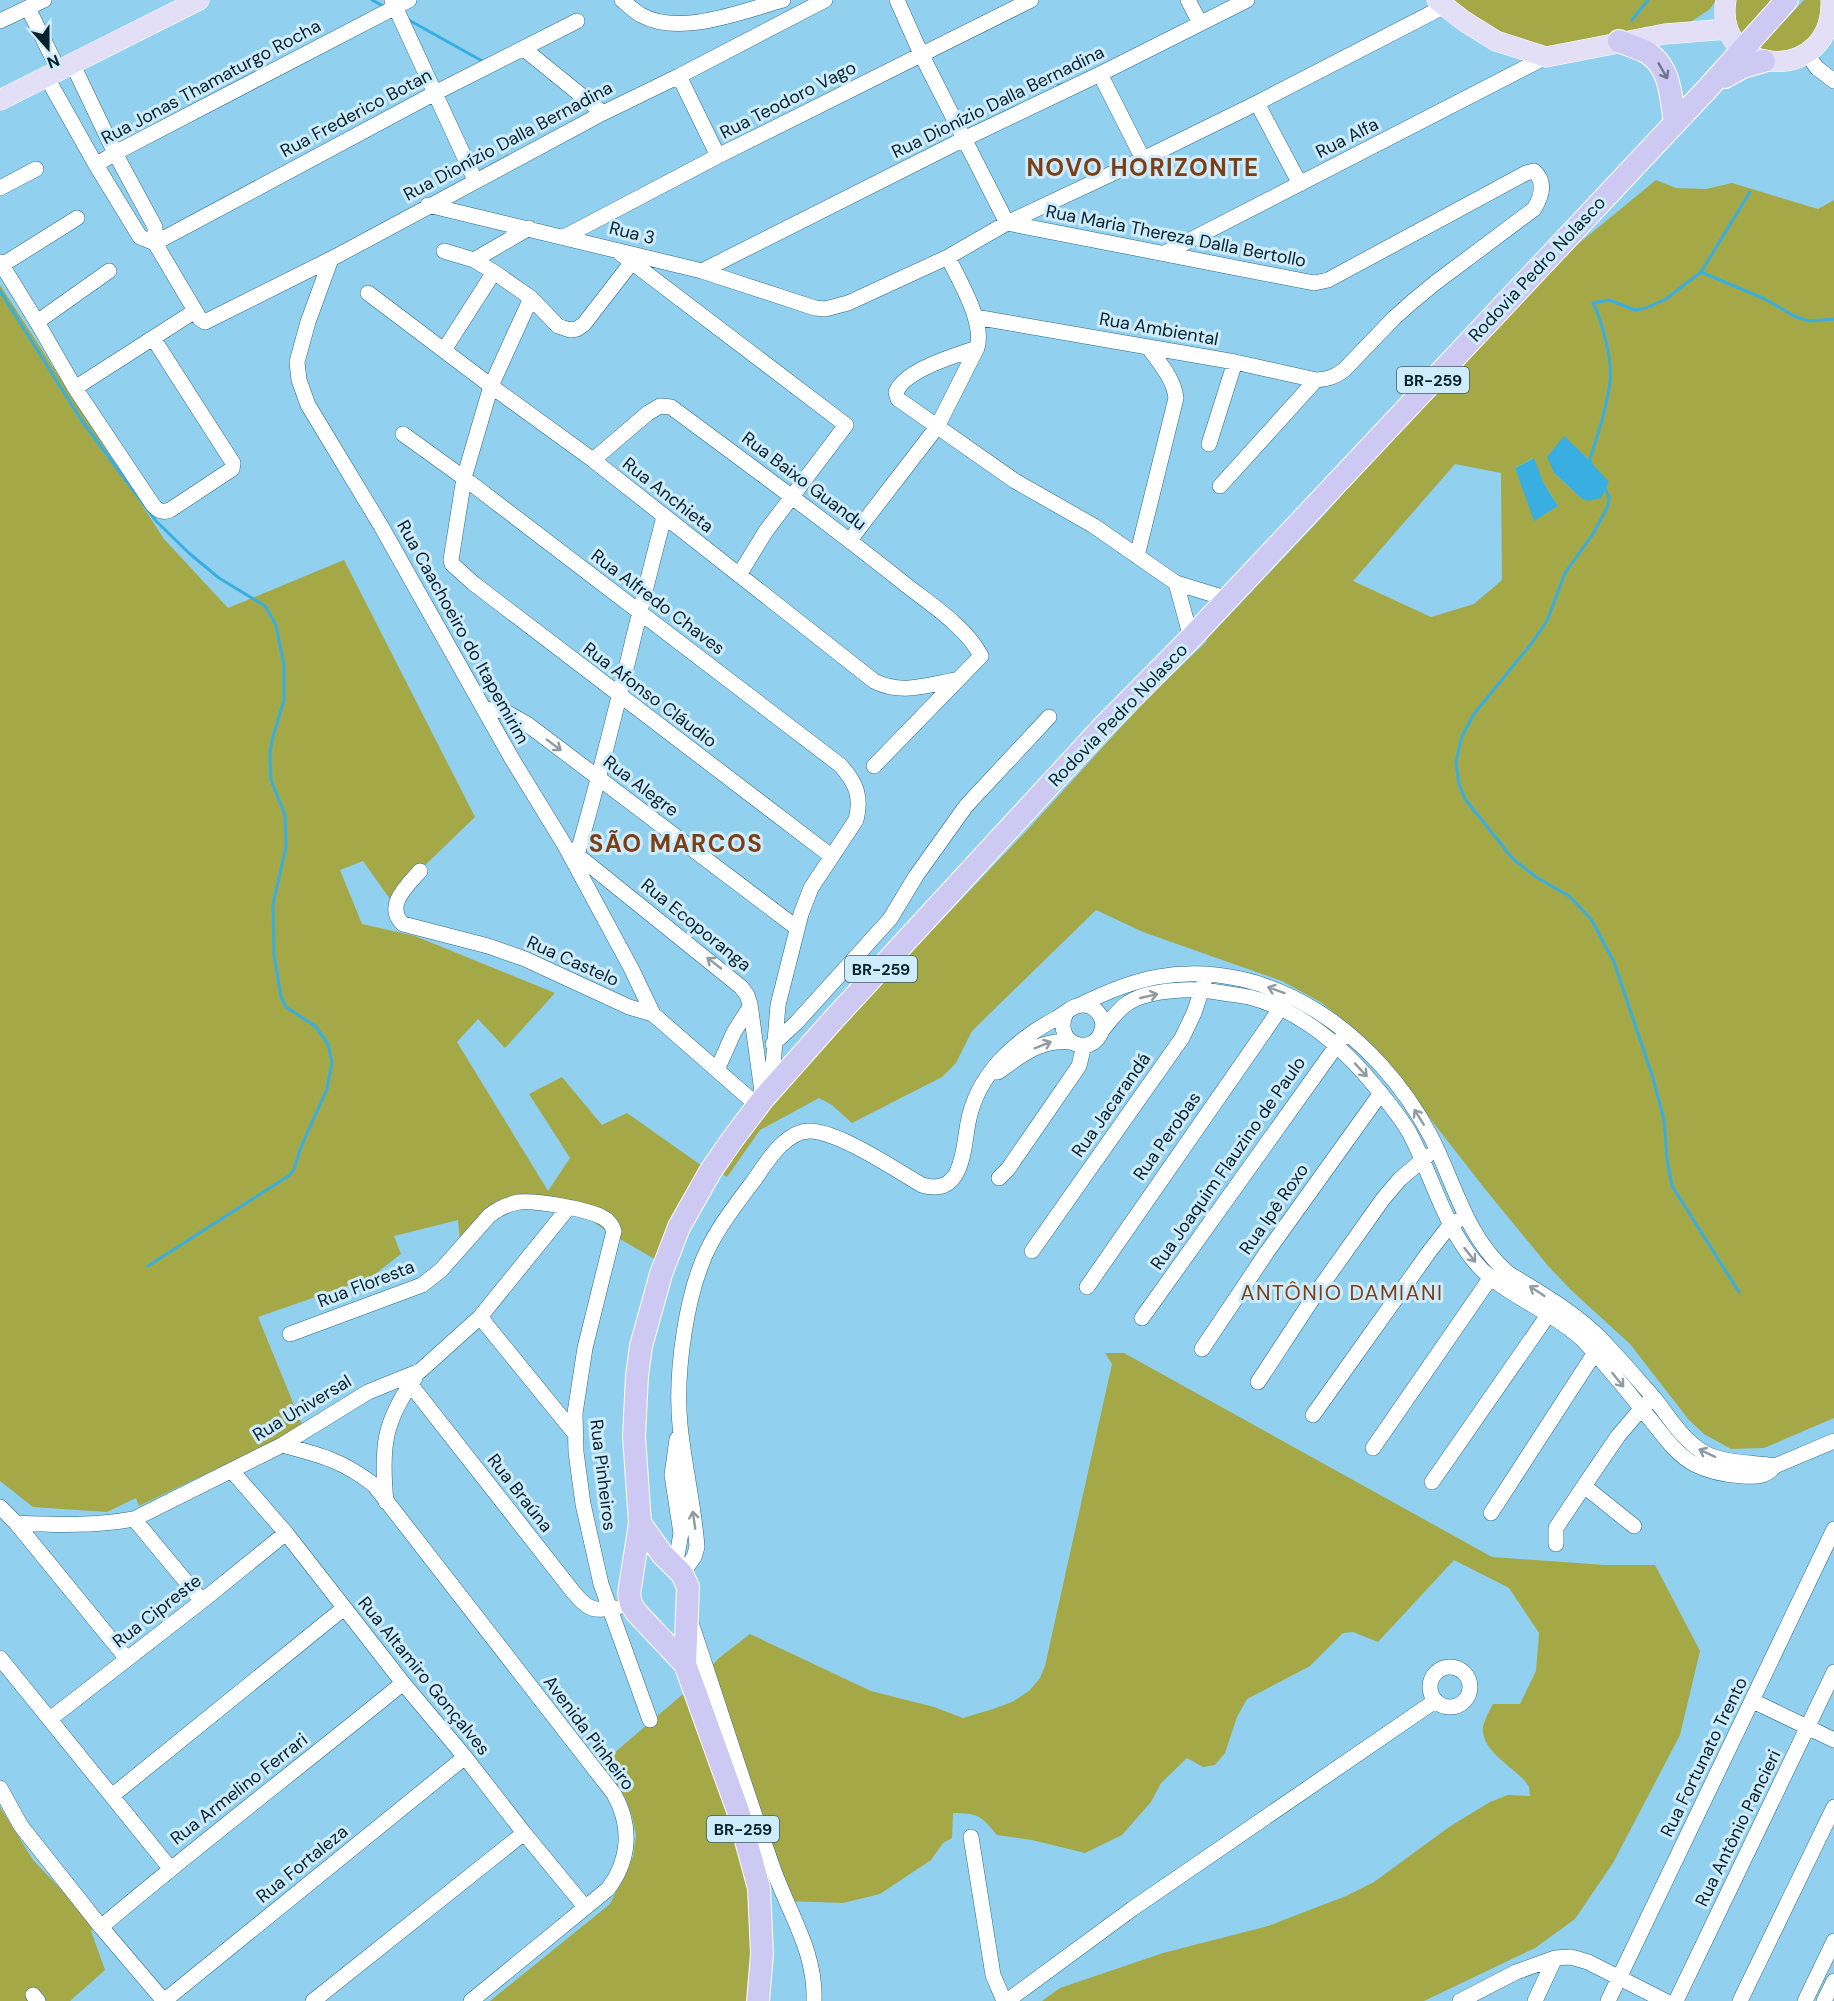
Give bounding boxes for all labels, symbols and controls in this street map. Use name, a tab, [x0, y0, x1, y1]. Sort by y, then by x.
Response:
street label: Rua Jonas Thamaturgo Rocha	[97, 14, 325, 150]
north arrow	[18, 18, 78, 78]
street label: Rua Dionízio Dalla Bernadina	[888, 40, 1108, 164]
text: N	[44, 50, 62, 73]
street label: Rua Teodoro Vago	[716, 55, 860, 145]
one-way arrow	[1657, 62, 1669, 79]
street label: Rua Frederico Botan	[276, 63, 436, 163]
street label: Rua Dionízio Dalla Bernadina	[399, 76, 617, 206]
street label: Rua Alfa	[1312, 112, 1382, 164]
district label: NOVO HORIZONTE	[1026, 152, 1260, 183]
street label: Rodovia Pedro Nolasco	[1463, 191, 1611, 347]
street label: Rua Maria Thereza Dalla Bertollo	[1044, 199, 1308, 273]
street label: Rua 3	[607, 216, 657, 250]
street label: Rua Ambiental	[1098, 307, 1220, 351]
road number: BR-259	[1397, 367, 1469, 393]
street label: Rua Baixo Guandu	[737, 426, 871, 536]
street label: Rua Anchieta	[617, 452, 719, 538]
street label: Rua Caachoeiro do Itapemirim	[391, 516, 535, 748]
street label: Rua Alfredo Chaves	[586, 544, 730, 660]
street label: Rua Afonso Cláudio	[578, 637, 722, 753]
street label: Rodovia Pedro Nolasco	[1043, 638, 1193, 792]
one-way arrow	[545, 739, 561, 751]
street label: Rua Alegre	[599, 750, 683, 822]
district label: SÃO MARCOS	[589, 828, 763, 859]
street label: Rua Ecoporanga	[636, 873, 756, 977]
street label: Rua Castelo	[523, 930, 623, 992]
road number: BR-259	[845, 956, 917, 982]
one-way arrow	[706, 957, 722, 970]
one-way arrow	[1267, 984, 1286, 995]
one-way arrow	[1139, 989, 1158, 1001]
one-way arrow	[1033, 1039, 1051, 1050]
street label: Rua Jacarandá	[1066, 1048, 1156, 1162]
street label: Rua Joaquim Flauzino de Paulo	[1145, 1052, 1311, 1274]
one-way arrow	[1354, 1063, 1368, 1078]
street label: Rua Perobas	[1128, 1087, 1206, 1185]
one-way arrow	[1412, 1109, 1424, 1126]
street label: Rua Ipê Roxo	[1234, 1159, 1314, 1259]
one-way arrow	[1463, 1247, 1476, 1263]
street label: Rua Floresta	[314, 1255, 418, 1313]
district label: ANTÔNIO DAMIANI	[1241, 1279, 1443, 1307]
one-way arrow	[1529, 1285, 1546, 1297]
street label: Rua Universal	[248, 1369, 356, 1447]
one-way arrow	[1611, 1372, 1624, 1388]
street label: Rua Pinheiros	[584, 1418, 622, 1532]
one-way arrow	[1699, 1446, 1717, 1458]
street label: Rua Braúna	[482, 1449, 558, 1537]
one-way arrow	[689, 1511, 700, 1531]
street label: Rua Cipreste	[108, 1569, 206, 1653]
street label: Rua Altamiro Gonçalves	[352, 1592, 496, 1760]
street label: Avenida Pinheiro	[538, 1671, 640, 1795]
street label: Rua Fortunato Trento	[1655, 1673, 1753, 1841]
street label: Rua Armelino Ferrari	[165, 1728, 313, 1850]
street label: Rua Antônio Pancieri	[1690, 1746, 1786, 1910]
road number: BR-259	[707, 1816, 779, 1842]
street label: Rua Fortaleza	[251, 1820, 353, 1908]

